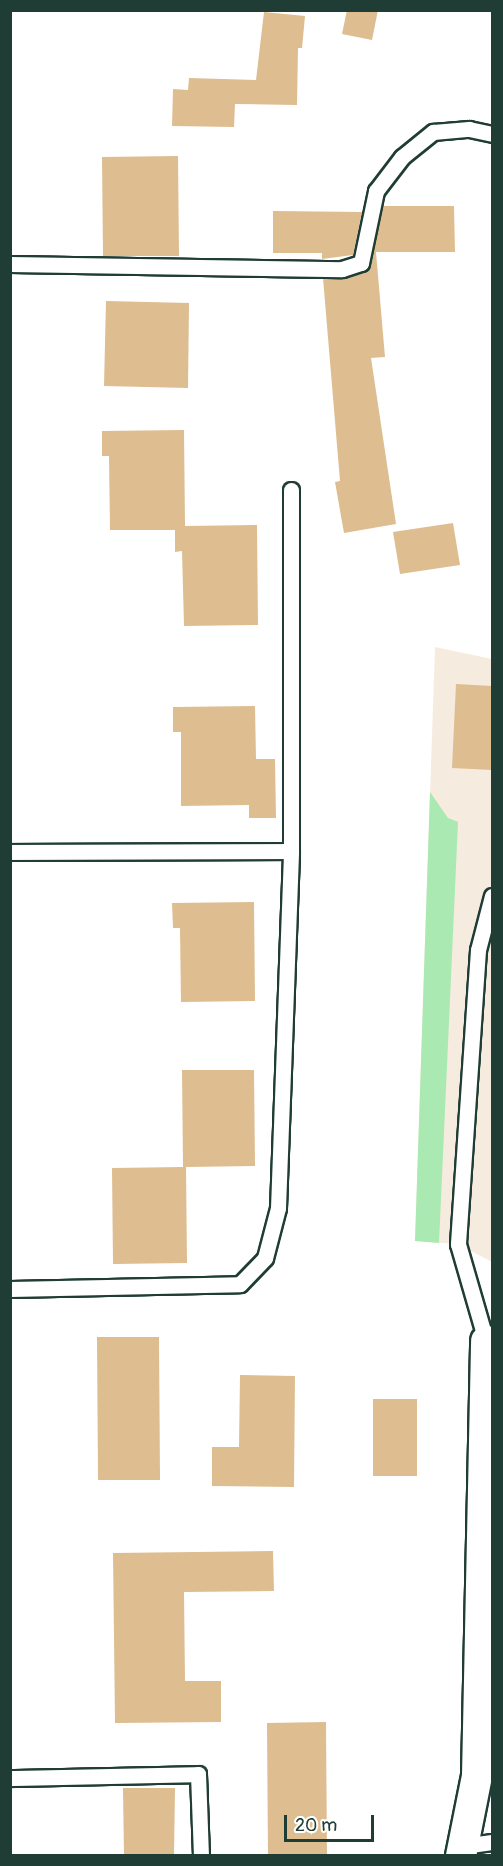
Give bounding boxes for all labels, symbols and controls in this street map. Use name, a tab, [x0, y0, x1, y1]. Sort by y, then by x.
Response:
scale bar	[287, 1803, 377, 1841]
text: 20 m	[295, 1814, 337, 1837]

